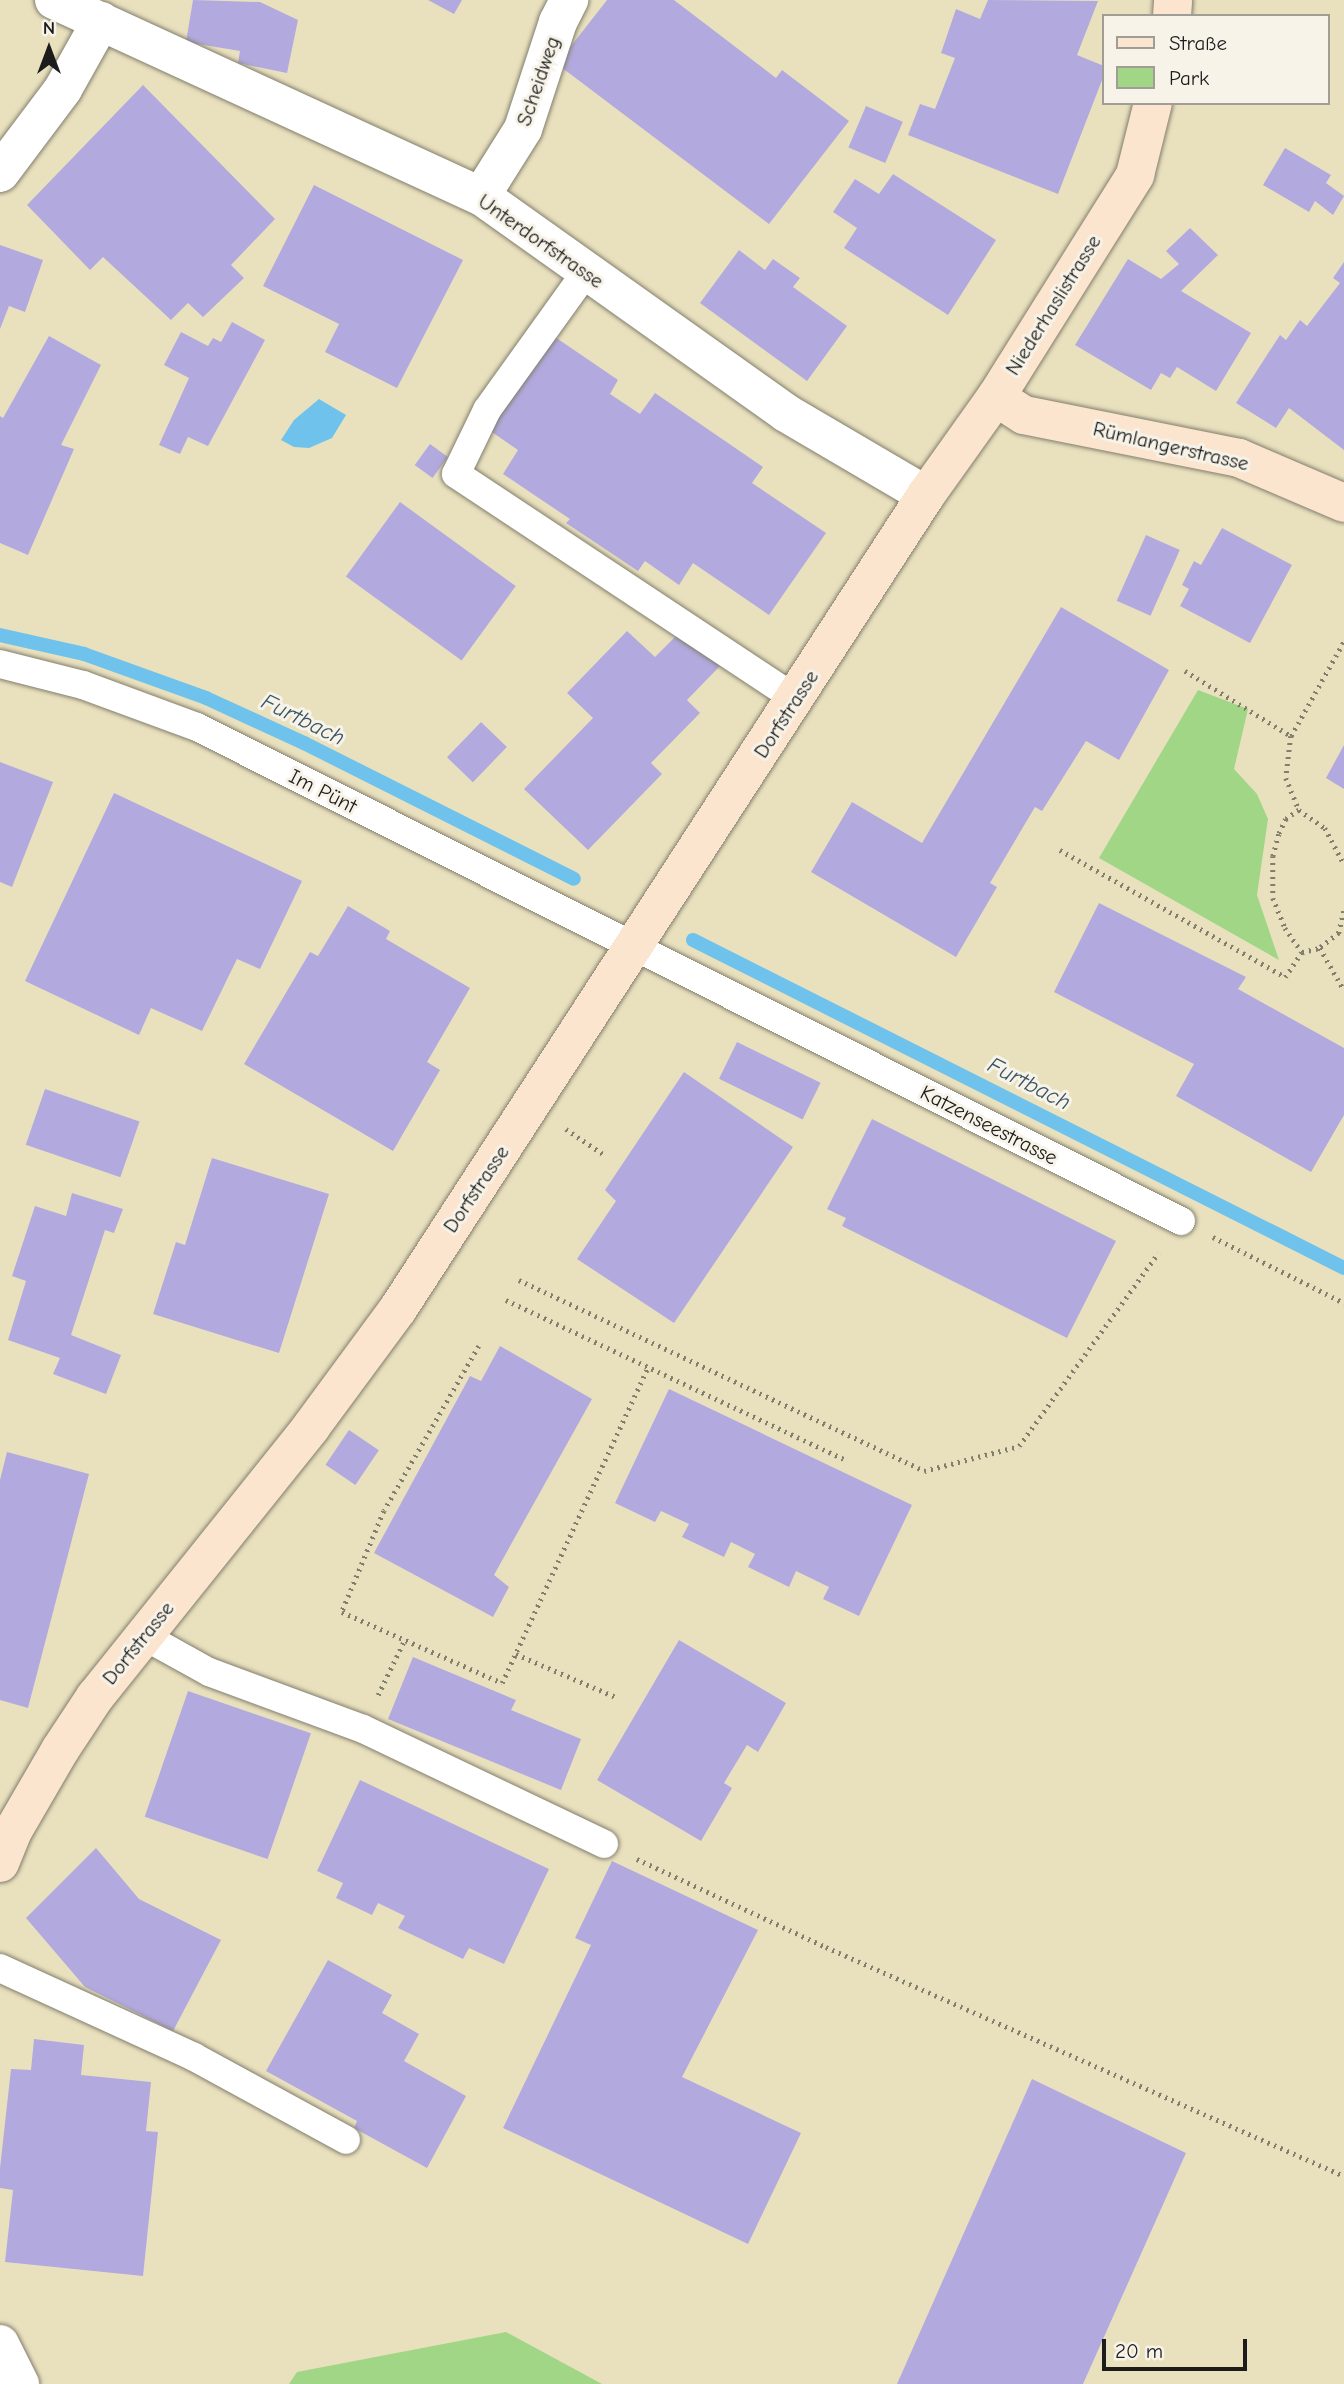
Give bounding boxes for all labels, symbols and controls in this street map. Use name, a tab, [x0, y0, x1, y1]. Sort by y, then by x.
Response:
north arrow	[14, 14, 84, 84]
legend	[1102, 14, 1330, 105]
text: N	[43, 17, 55, 39]
text: Straße	[1169, 31, 1227, 55]
street label: Scheidweg	[511, 33, 565, 129]
text: Park	[1169, 66, 1209, 90]
street label: Unterdorfstrasse	[473, 188, 609, 294]
street label: Niederhaslistrasse	[1000, 230, 1106, 380]
street label: Rümlangerstrasse	[1091, 416, 1251, 476]
street label: Dorfstrasse	[748, 665, 824, 763]
water label: Furtbach	[257, 688, 349, 752]
street label: Im Pünt	[285, 763, 361, 819]
water label: Furtbach	[983, 1051, 1075, 1117]
street label: Katzenseestrasse	[916, 1080, 1062, 1170]
street label: Dorfstrasse	[438, 1141, 514, 1237]
street label: Dorfstrasse	[97, 1596, 179, 1690]
scale bar	[1106, 2324, 1251, 2368]
text: 20 m	[1115, 2339, 1163, 2363]

